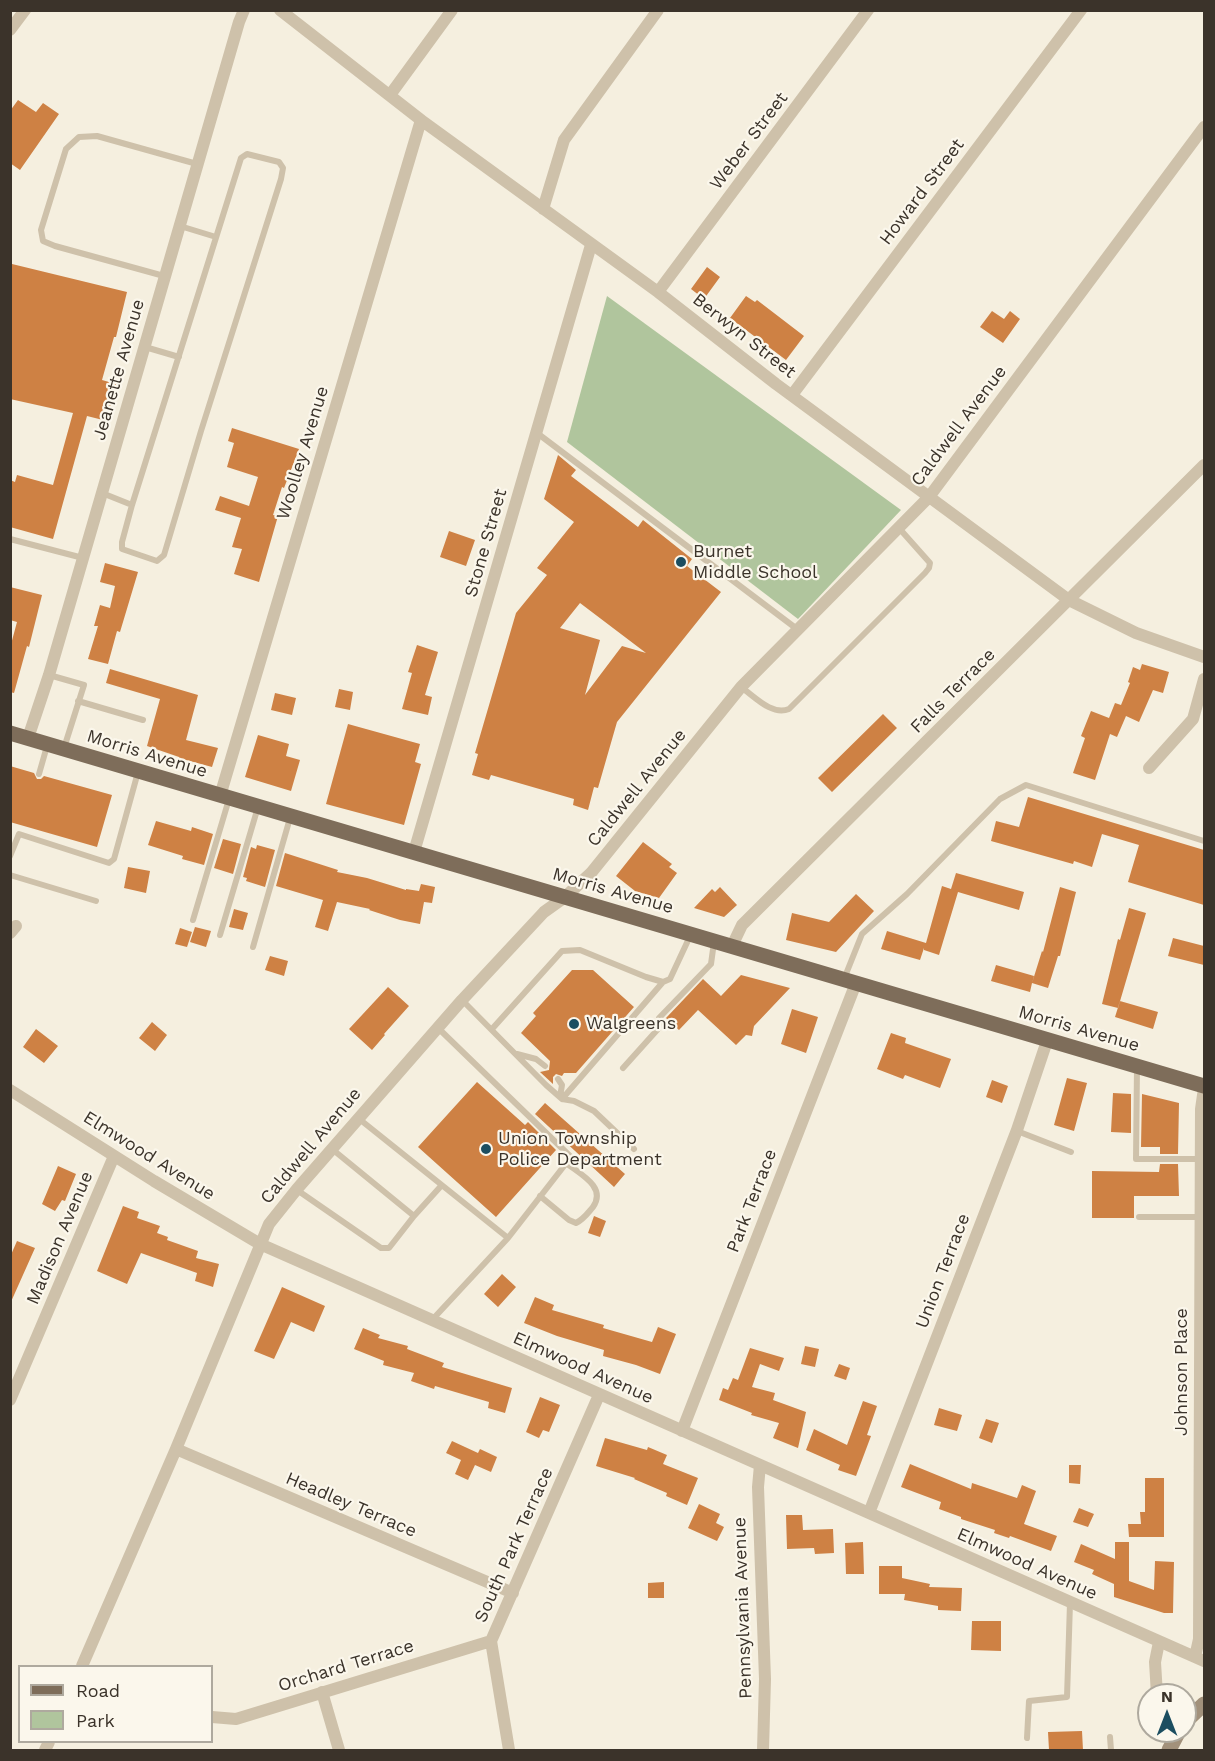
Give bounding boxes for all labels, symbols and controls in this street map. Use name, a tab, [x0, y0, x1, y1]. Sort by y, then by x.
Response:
street label: Weber Street	[705, 88, 793, 194]
street label: Howard Street	[875, 135, 969, 249]
street label: Berwyn Street	[688, 289, 800, 383]
street label: Jeanette Avenue	[88, 297, 150, 443]
street label: Caldwell Avenue	[907, 361, 1011, 491]
street label: Woolley Avenue	[272, 384, 334, 522]
street label: Stone Street	[460, 486, 512, 600]
place label: Burnet Middle School	[693, 541, 818, 584]
marker: Burnet Middle School	[674, 555, 688, 569]
street label: Falls Terrace	[906, 644, 1000, 738]
street label: Morris Avenue	[84, 725, 210, 783]
street label: Caldwell Avenue	[583, 725, 691, 851]
street label: Morris Avenue	[550, 863, 676, 919]
street label: Morris Avenue	[1016, 1001, 1142, 1057]
place label: Walgreens	[586, 1013, 676, 1035]
marker: Walgreens	[567, 1017, 581, 1031]
street label: Caldwell Avenue	[256, 1083, 366, 1209]
street label: Elmwood Avenue	[79, 1107, 219, 1205]
place label: Union Township Police Department	[498, 1128, 662, 1170]
marker: Union Township Police Department	[479, 1142, 493, 1156]
street label: Park Terrace	[722, 1146, 782, 1256]
street label: Madison Avenue	[22, 1168, 98, 1308]
street label: Union Terrace	[911, 1211, 975, 1331]
street label: Johnson Place	[1171, 1308, 1193, 1436]
street label: Elmwood Avenue	[509, 1327, 657, 1409]
street label: South Park Terrace	[470, 1464, 558, 1626]
street label: Headley Terrace	[282, 1468, 420, 1542]
street label: Pennsylvania Avenue	[729, 1517, 757, 1699]
street label: Elmwood Avenue	[953, 1523, 1101, 1605]
street label: Orchard Terrace	[276, 1635, 416, 1697]
legend	[18, 1665, 213, 1743]
text: Road	[76, 1680, 120, 1701]
north arrow	[1137, 1683, 1197, 1743]
text: N	[1161, 1687, 1173, 1706]
text: Park	[76, 1710, 115, 1731]

